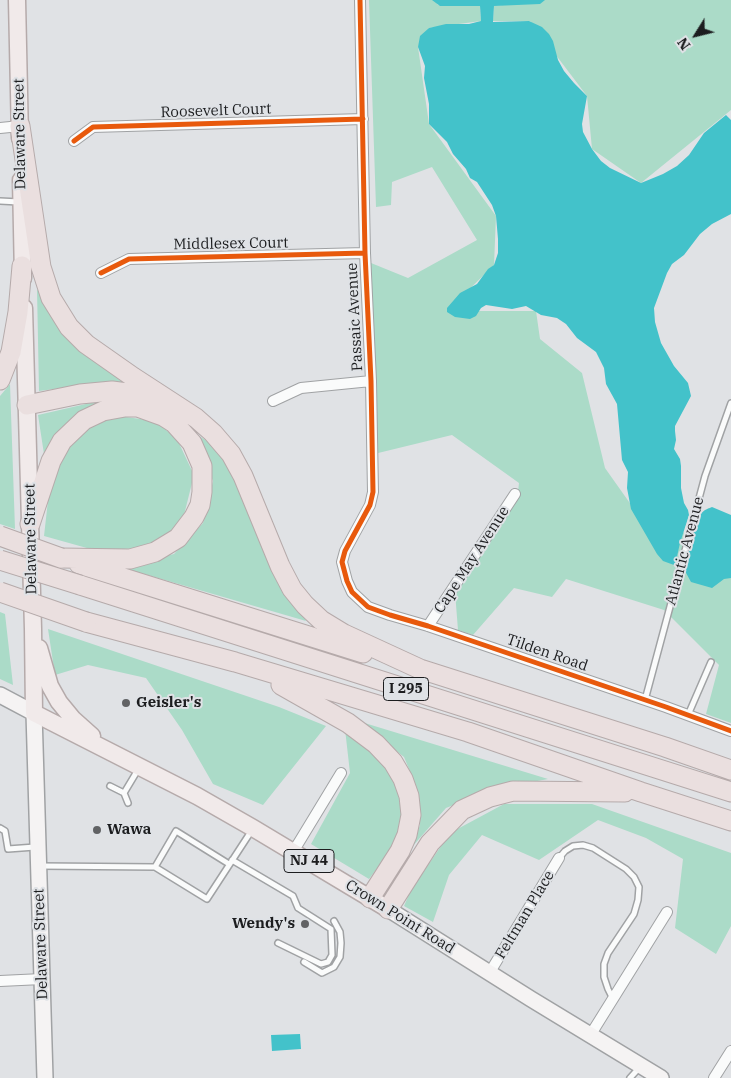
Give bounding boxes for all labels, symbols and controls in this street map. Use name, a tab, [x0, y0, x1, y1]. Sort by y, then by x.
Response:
north arrow	[671, 10, 721, 60]
text: N	[673, 34, 694, 54]
street label: Delaware Street	[10, 78, 30, 190]
street label: Roosevelt Court	[160, 100, 272, 122]
street label: Middlesex Court	[173, 234, 289, 254]
street label: Passaic Avenue	[343, 262, 367, 372]
street label: Delaware Street	[21, 483, 41, 595]
street label: Atlantic Avenue	[662, 495, 708, 607]
street label: Cape May Avenue	[431, 503, 513, 617]
street label: Tilden Road	[504, 631, 590, 675]
road number: I 295	[384, 678, 428, 701]
place label: Geisler's	[136, 694, 201, 712]
marker: Geisler's	[120, 697, 132, 709]
place label: Wawa	[107, 821, 151, 839]
marker: Wawa	[91, 824, 103, 836]
road number: NJ 44	[284, 849, 334, 872]
street label: Feltman Place	[492, 868, 558, 962]
street label: Crown Point Road	[342, 876, 458, 958]
street label: Delaware Street	[30, 888, 52, 1000]
place label: Wendy's	[232, 915, 295, 933]
marker: Wendy's	[299, 918, 311, 930]

